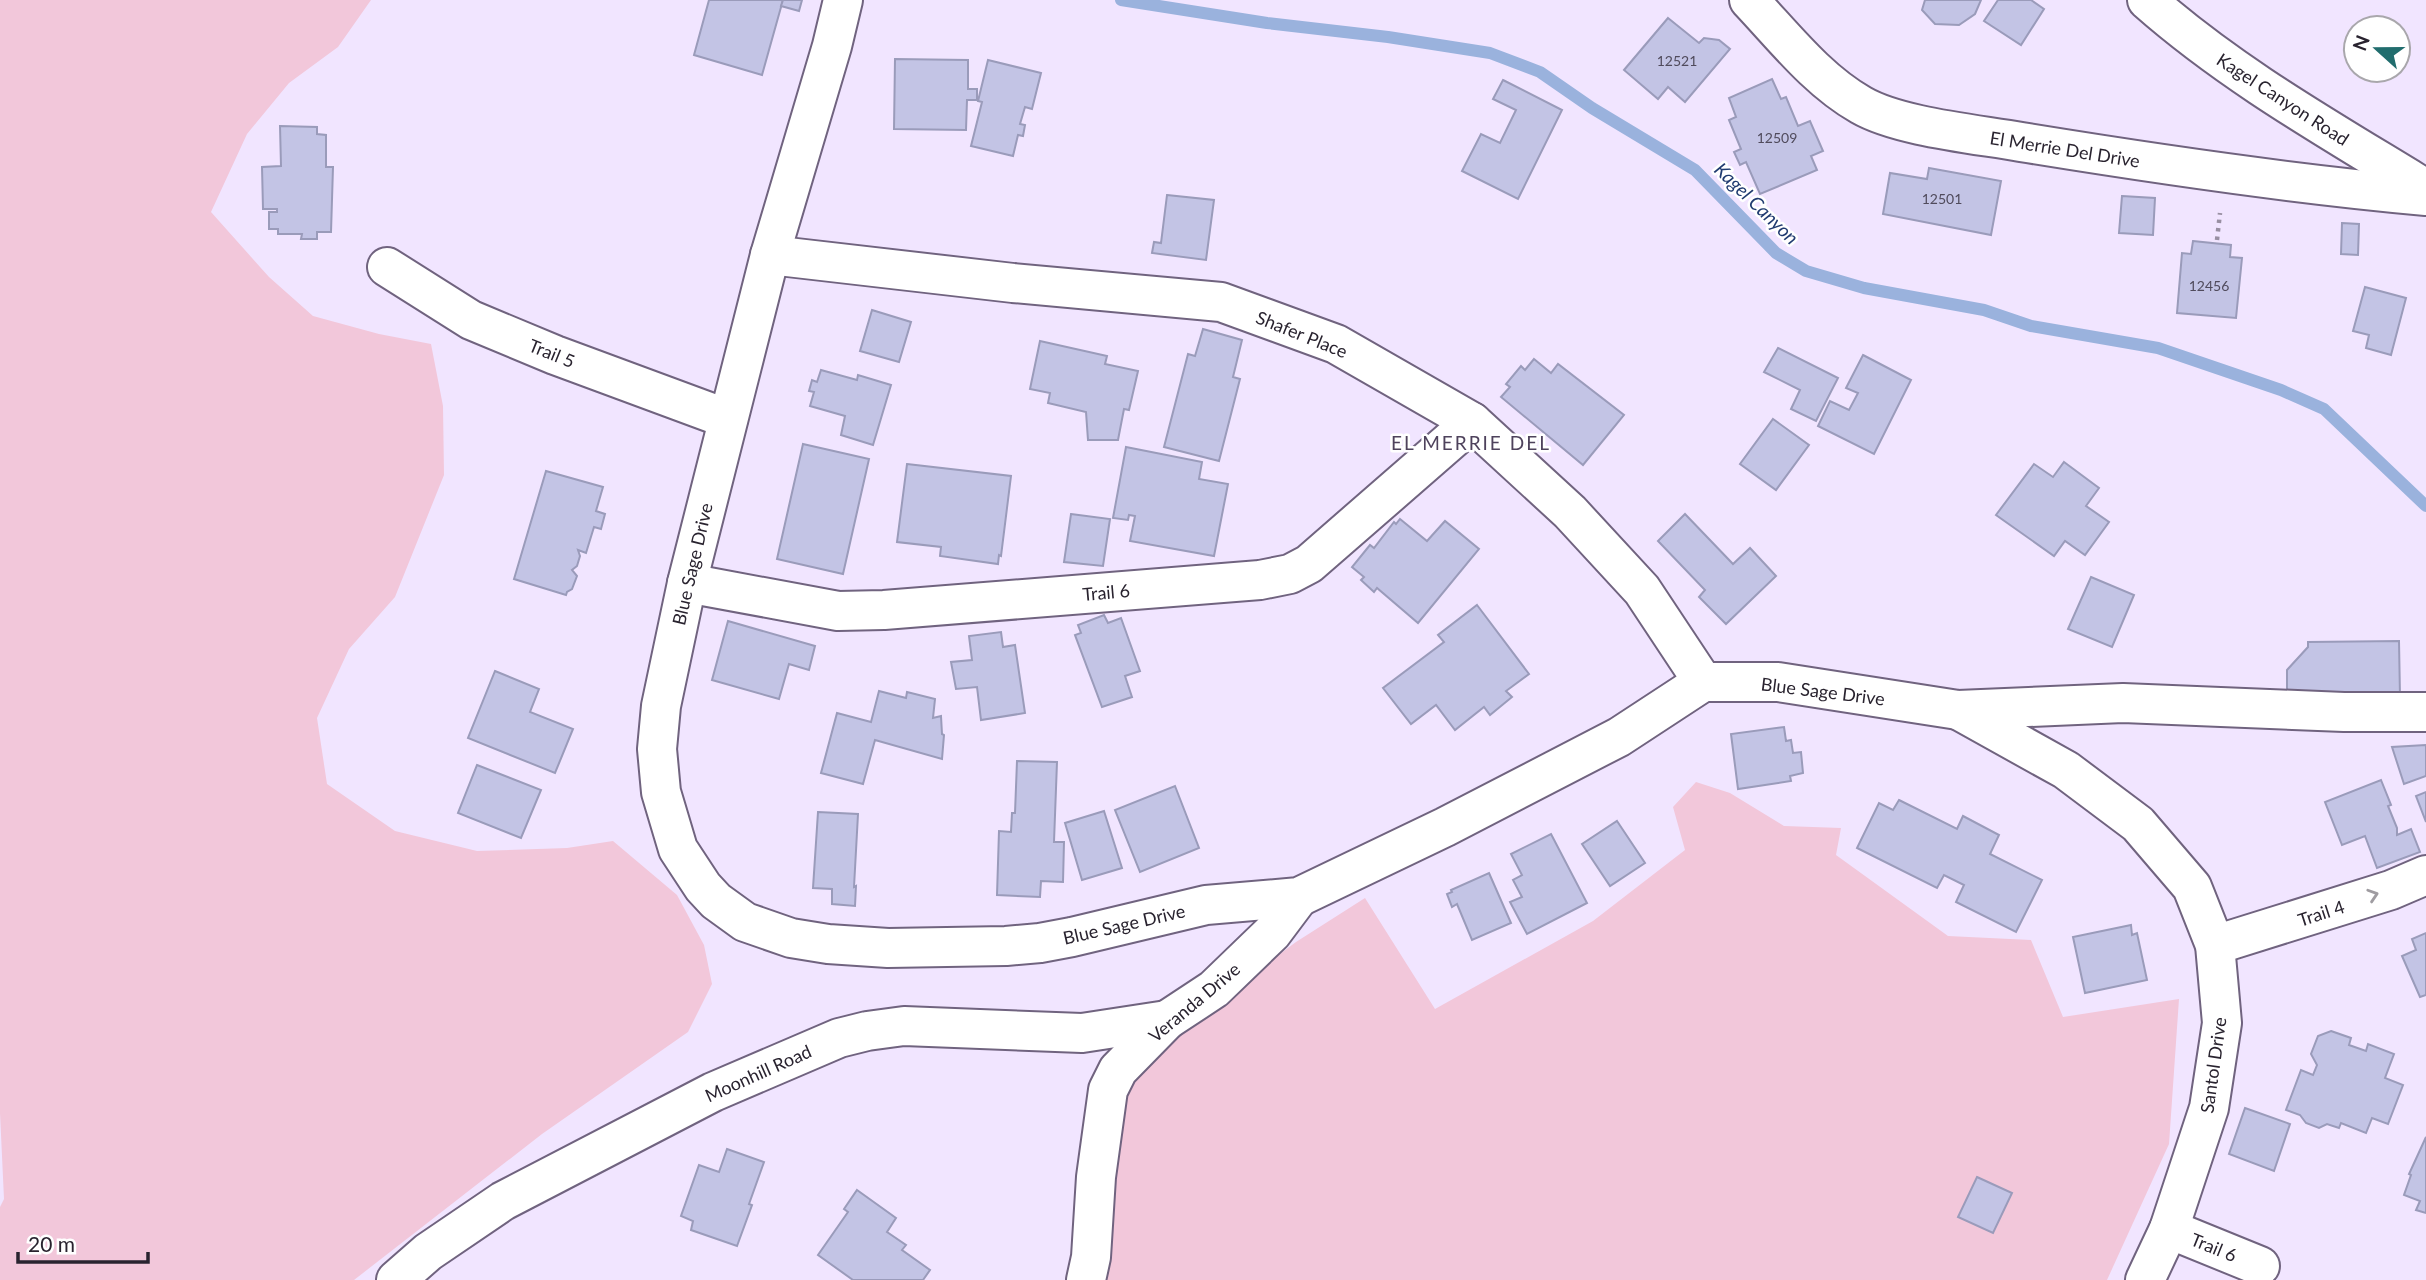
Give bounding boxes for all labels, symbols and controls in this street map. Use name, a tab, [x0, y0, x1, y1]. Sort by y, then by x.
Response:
north arrow	[2342, 14, 2412, 84]
text: N	[2347, 32, 2374, 54]
street label: Kagel Canyon Road	[2213, 48, 2353, 150]
house number: 12521	[1657, 52, 1697, 69]
street label: El Merrie Del Drive	[1988, 126, 2142, 172]
house number: 12509	[1757, 129, 1797, 146]
water label: Kagel Canyon	[1710, 157, 1804, 249]
house number: 12501	[1922, 190, 1962, 207]
house number: 12456	[2189, 277, 2229, 294]
street label: Shafer Place	[1253, 306, 1351, 362]
street label: Trail 5	[526, 334, 578, 372]
district label: EL MERRIE DEL	[1391, 431, 1551, 454]
street label: Blue Sage Drive	[667, 501, 717, 627]
street label: Trail 6	[1081, 579, 1131, 605]
street label: Blue Sage Drive	[1760, 672, 1886, 710]
one-way arrow	[2367, 889, 2379, 904]
street label: Trail 4	[2295, 895, 2347, 931]
street label: Blue Sage Drive	[1061, 899, 1187, 949]
street label: Veranda Drive	[1144, 957, 1244, 1047]
street label: Santol Drive	[2195, 1015, 2231, 1115]
street label: Moonhill Road	[701, 1040, 815, 1106]
scale bar	[18, 1220, 147, 1264]
street label: Trail 6	[2188, 1228, 2240, 1266]
text: 20 m	[28, 1231, 75, 1256]

